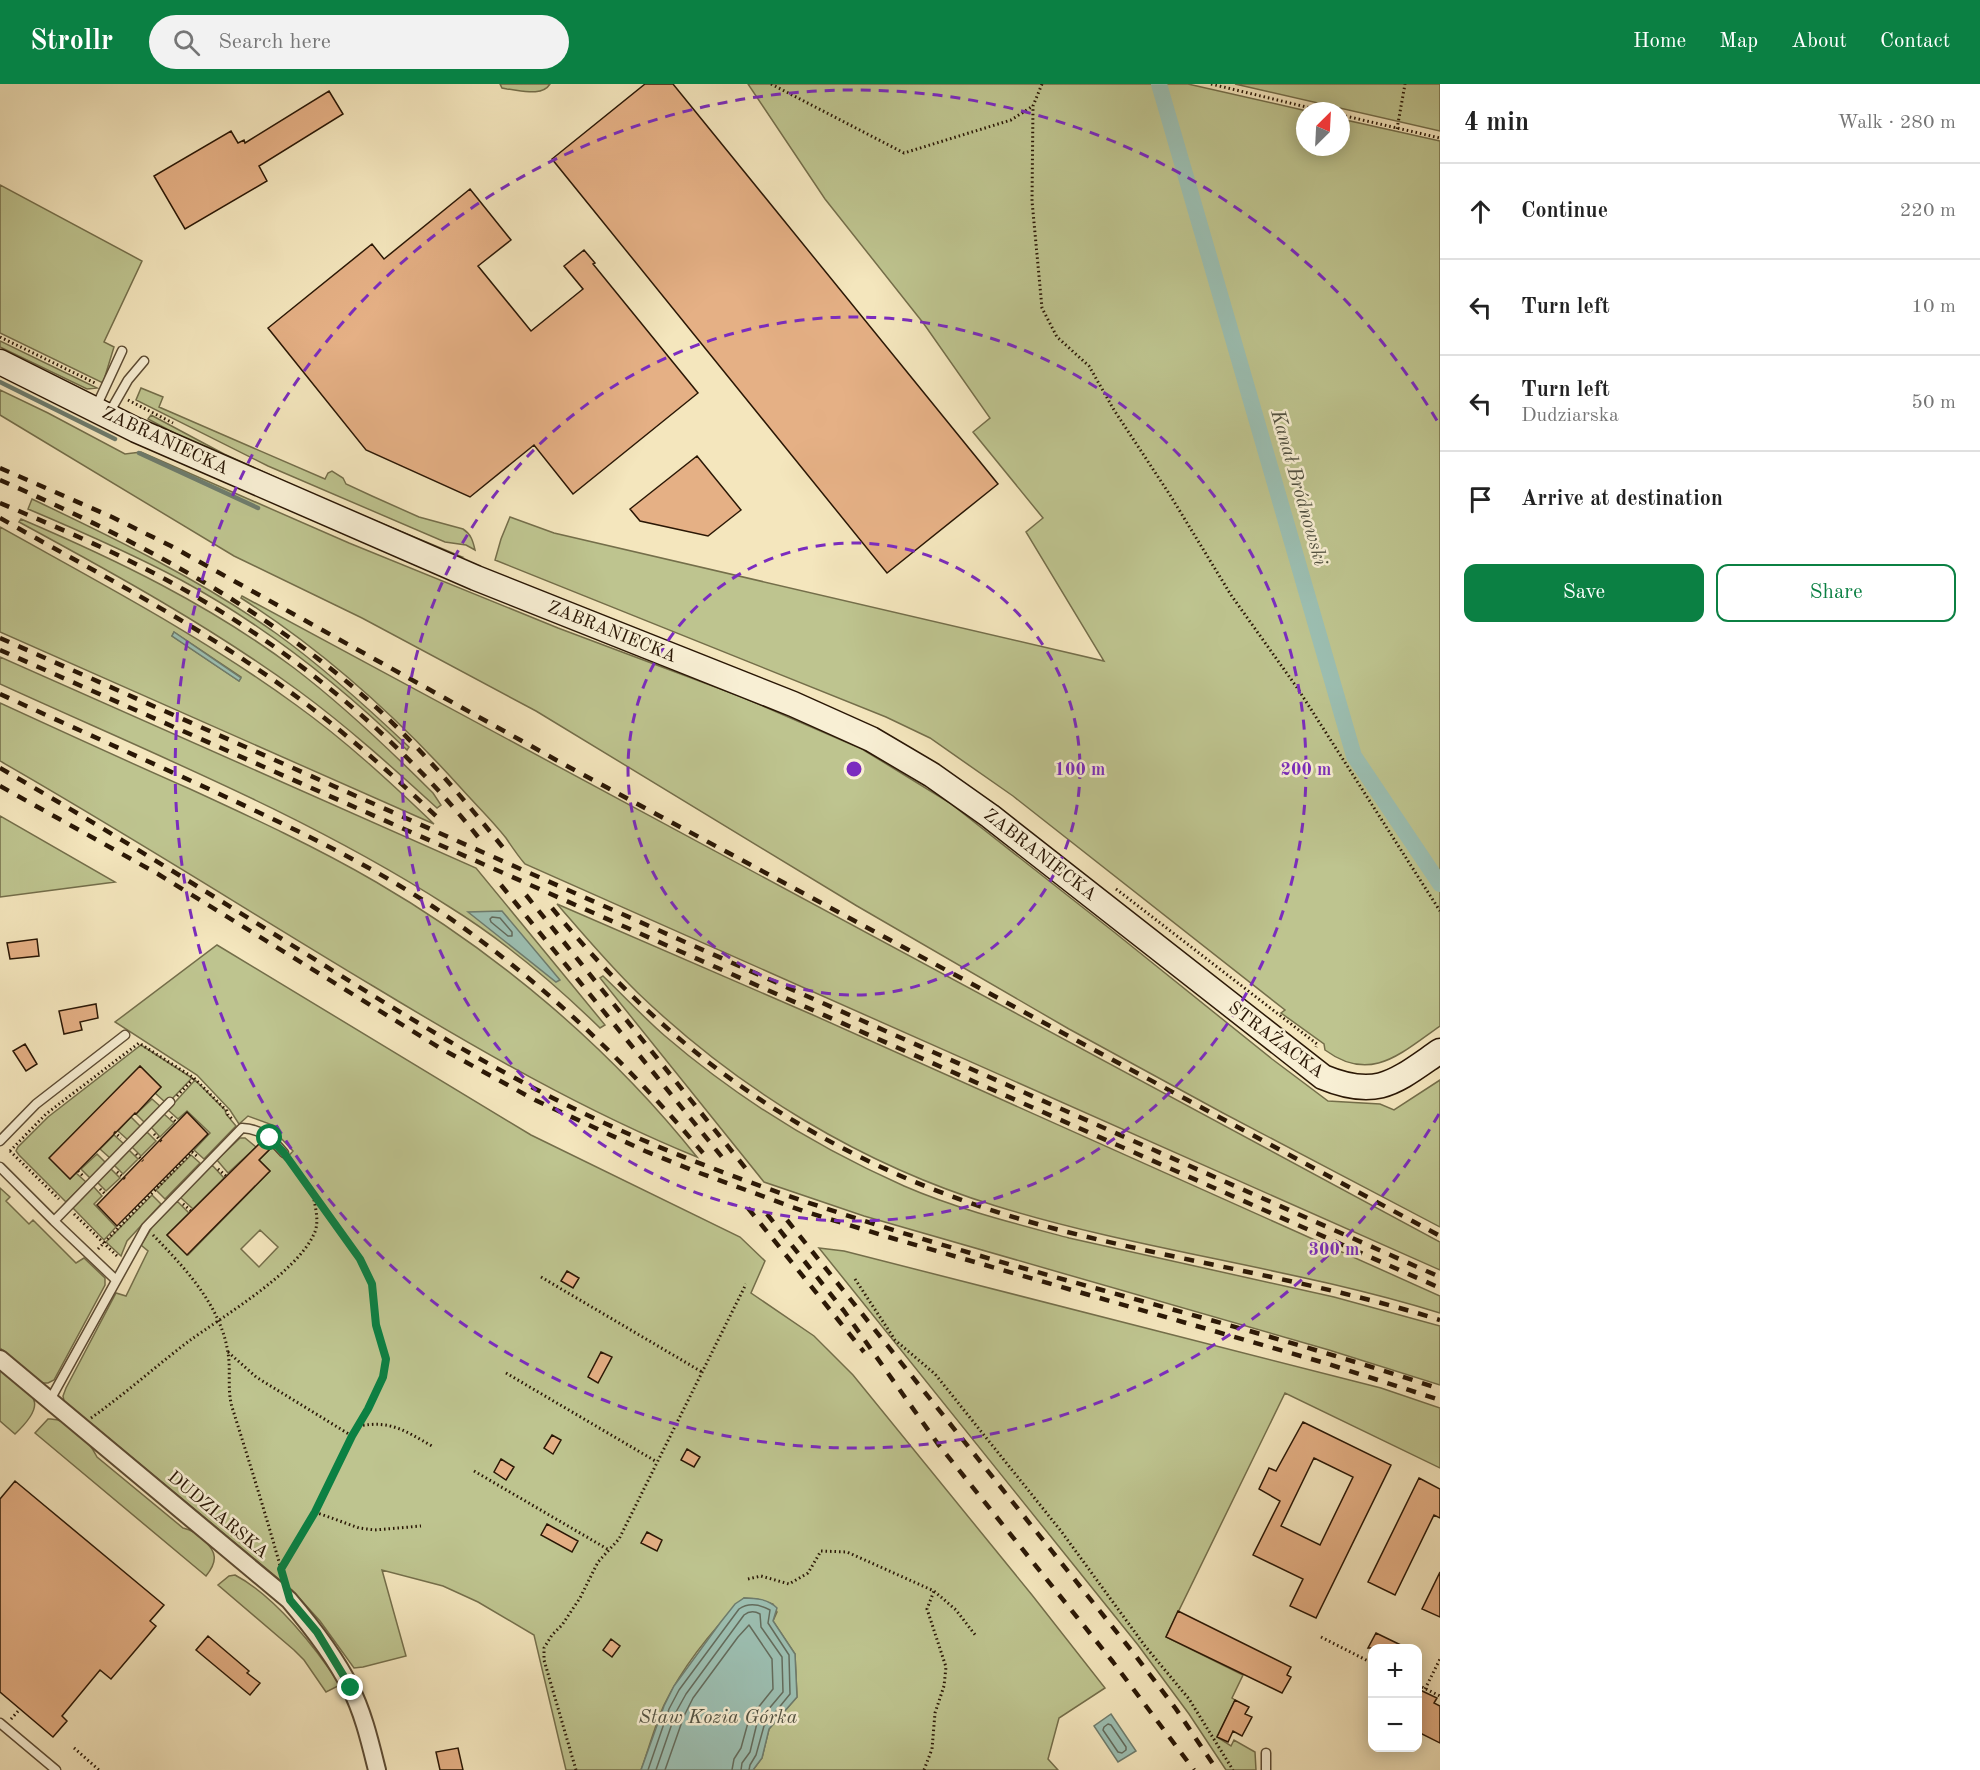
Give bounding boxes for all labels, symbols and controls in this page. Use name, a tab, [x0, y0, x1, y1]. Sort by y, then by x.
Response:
search box	[149, 15, 569, 69]
icon: search	[170, 26, 203, 59]
text: Strollr	[30, 28, 113, 56]
text: Search here	[218, 31, 331, 53]
text: Home	[1633, 31, 1686, 52]
text: Map	[1719, 31, 1758, 52]
text: About	[1791, 31, 1847, 52]
text: Contact	[1880, 31, 1950, 52]
north arrow	[1296, 102, 1350, 156]
text: 4 min	[1464, 110, 1529, 136]
text: Walk · 280 m	[1837, 113, 1956, 133]
icon: ahead	[1464, 195, 1497, 228]
text: Continue	[1521, 200, 1608, 222]
text: 220 m	[1900, 201, 1956, 221]
icon: left	[1464, 291, 1497, 324]
text: Turn left	[1521, 296, 1610, 318]
text: 10 m	[1911, 297, 1956, 317]
text: Turn left	[1521, 379, 1610, 401]
icon: left	[1464, 387, 1497, 420]
text: 50 m	[1911, 393, 1956, 413]
street label: ZABRANIECKA	[99, 404, 231, 478]
text: Dudziarska	[1521, 406, 1619, 426]
water label: Kanał Bródnowski	[1266, 407, 1330, 569]
icon: arrive	[1464, 483, 1497, 516]
text: Arrive at destination	[1521, 488, 1723, 510]
button: Save	[1464, 564, 1704, 622]
button: Share	[1716, 564, 1956, 622]
street label: ZABRANIECKA	[545, 598, 679, 666]
centre of rings	[844, 759, 864, 779]
text: 100 m	[1055, 761, 1105, 779]
text: 200 m	[1281, 761, 1331, 779]
street label: ZABRANIECKA	[980, 806, 1100, 905]
street label: STRAŻACKA	[1225, 996, 1329, 1082]
route start	[256, 1124, 282, 1150]
text: 300 m	[1309, 1241, 1359, 1259]
street label: DUDZIARSKA	[164, 1468, 272, 1562]
map controls	[1368, 1644, 1422, 1752]
button: +	[1368, 1644, 1422, 1698]
route end	[337, 1674, 363, 1700]
button: −	[1368, 1698, 1422, 1752]
water label: Staw Kozia Górka	[639, 1708, 798, 1728]

